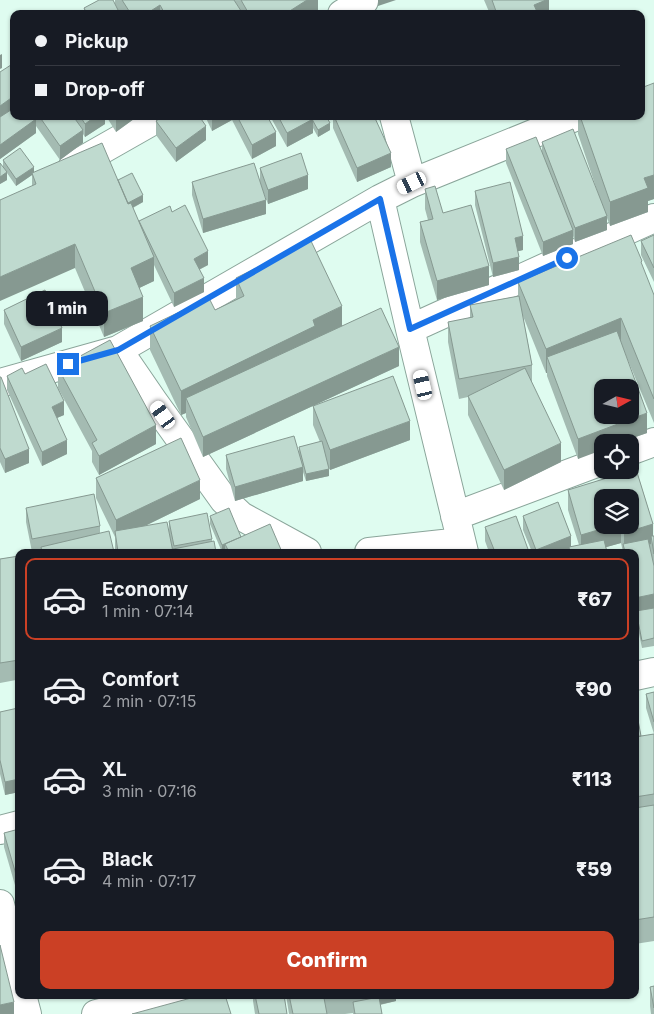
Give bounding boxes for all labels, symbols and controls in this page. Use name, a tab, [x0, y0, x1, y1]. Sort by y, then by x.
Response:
text: Pickup	[65, 30, 128, 53]
text: Drop-off	[65, 78, 145, 101]
car	[395, 170, 428, 196]
route start	[556, 247, 578, 269]
callout: 1 min	[27, 292, 109, 326]
text: 1 min	[47, 298, 87, 318]
route end	[57, 353, 79, 375]
car	[412, 369, 433, 401]
north arrow	[594, 379, 639, 424]
map controls	[594, 379, 639, 534]
car	[148, 398, 177, 432]
button: locate	[594, 434, 639, 479]
button: layers	[594, 489, 639, 534]
icon: car	[42, 577, 87, 622]
text: Economy	[102, 578, 188, 601]
text: ₹67	[577, 588, 612, 611]
text: 1 min · 07:14	[102, 601, 194, 621]
icon: car	[42, 667, 87, 712]
text: Comfort	[102, 668, 179, 691]
text: ₹90	[575, 678, 612, 701]
text: 2 min · 07:15	[102, 691, 196, 711]
icon: car	[42, 757, 87, 802]
text: XL	[102, 758, 127, 781]
text: ₹113	[572, 768, 612, 791]
text: 3 min · 07:16	[102, 781, 197, 801]
icon: car	[42, 847, 87, 892]
text: Black	[102, 848, 153, 871]
text: ₹59	[576, 858, 612, 881]
text: 4 min · 07:17	[102, 871, 196, 891]
button: Confirm	[40, 931, 614, 989]

